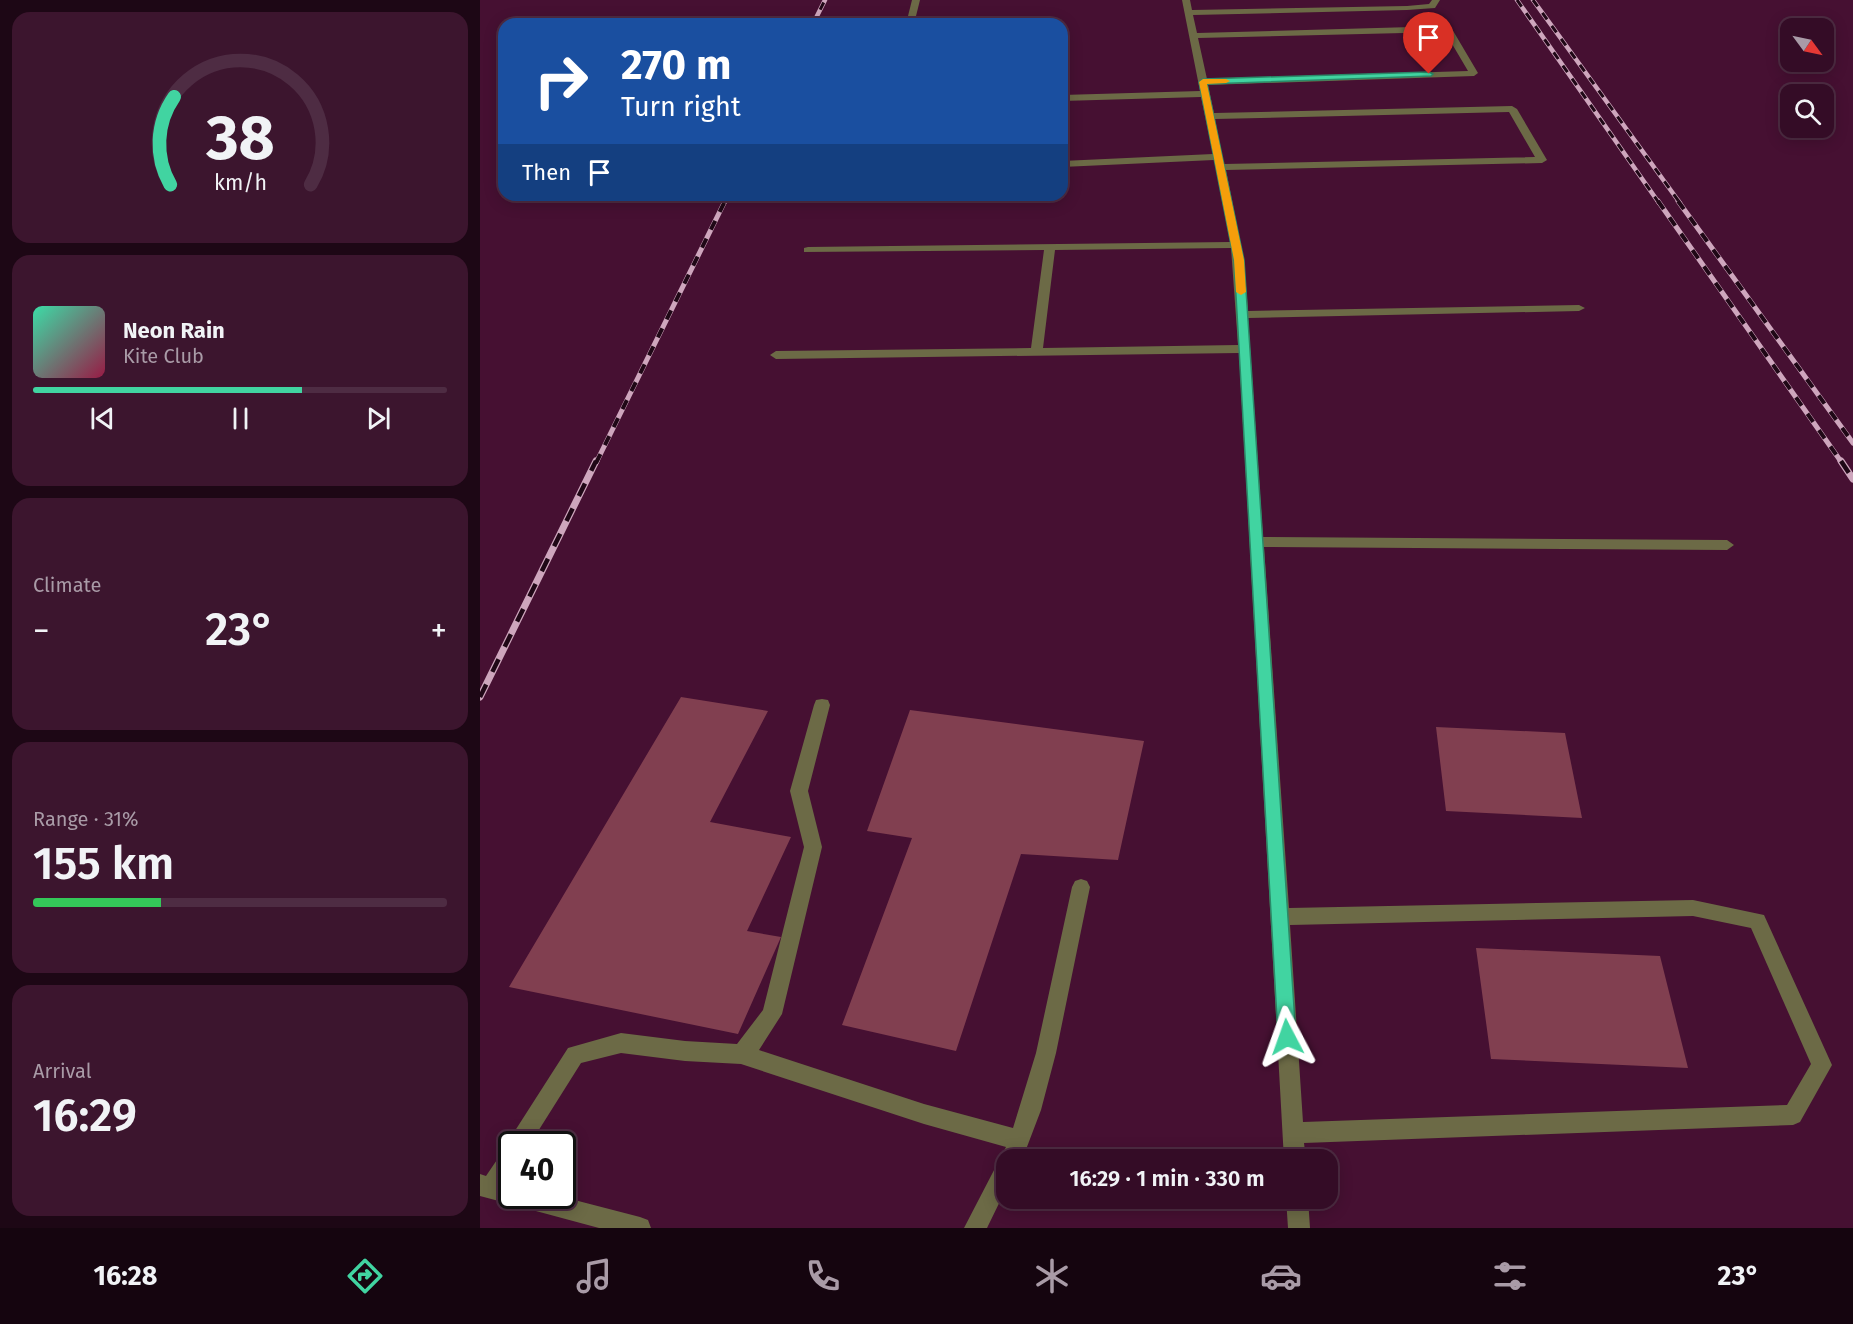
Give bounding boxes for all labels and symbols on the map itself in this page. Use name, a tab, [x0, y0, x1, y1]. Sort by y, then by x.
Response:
pin	[1403, 12, 1454, 74]
north arrow	[1780, 18, 1834, 72]
position arrow	[1255, 1005, 1319, 1069]
speed limit sign: 40	[498, 1131, 576, 1209]

